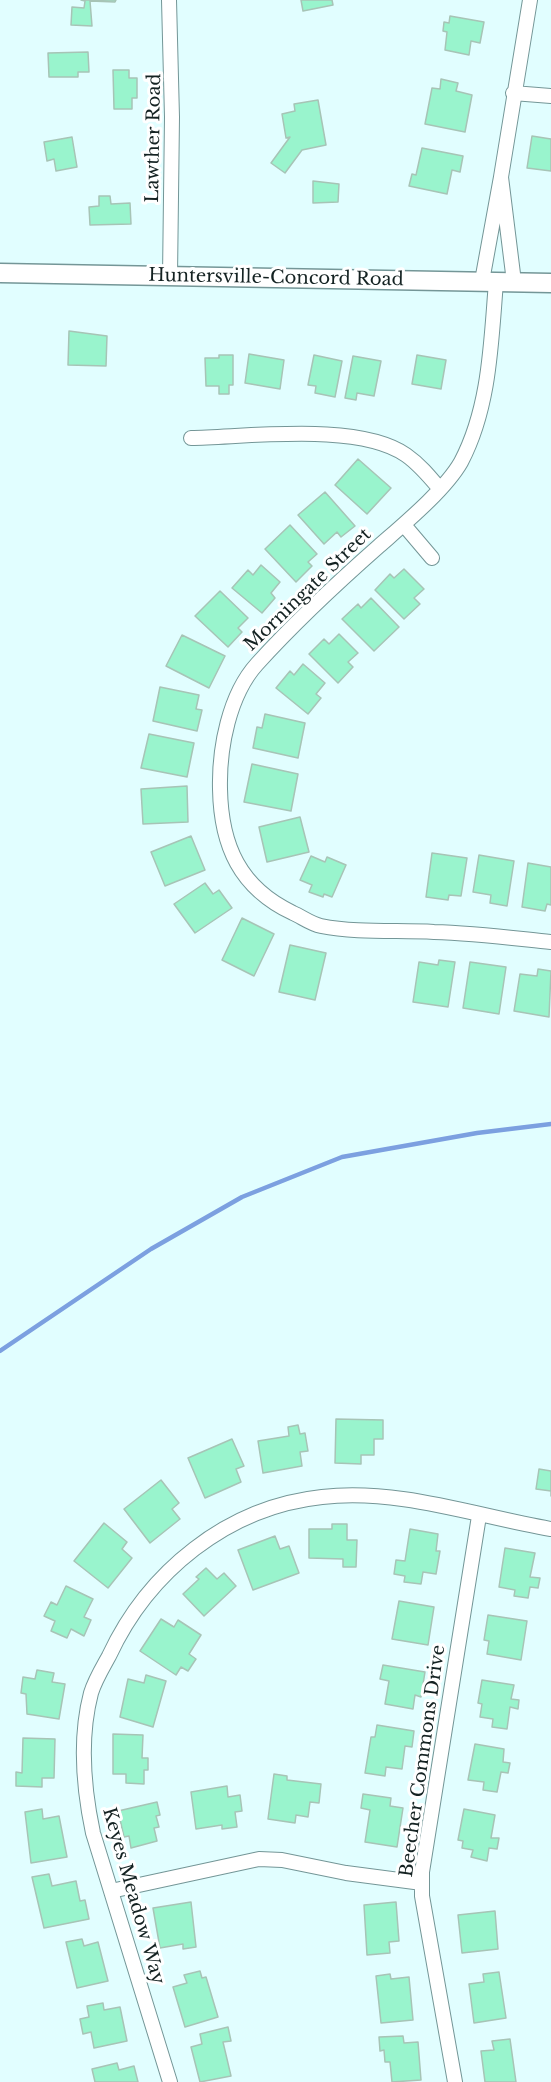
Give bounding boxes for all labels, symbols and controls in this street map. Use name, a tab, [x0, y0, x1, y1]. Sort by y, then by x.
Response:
street label: Lawther Road	[142, 73, 166, 203]
street label: Huntersville-Concord Road	[148, 265, 404, 291]
street label: Morningate Street	[240, 524, 376, 656]
street label: Beecher Commons Drive	[396, 1643, 450, 1879]
street label: Keyes Meadow Way	[97, 1805, 169, 1987]

